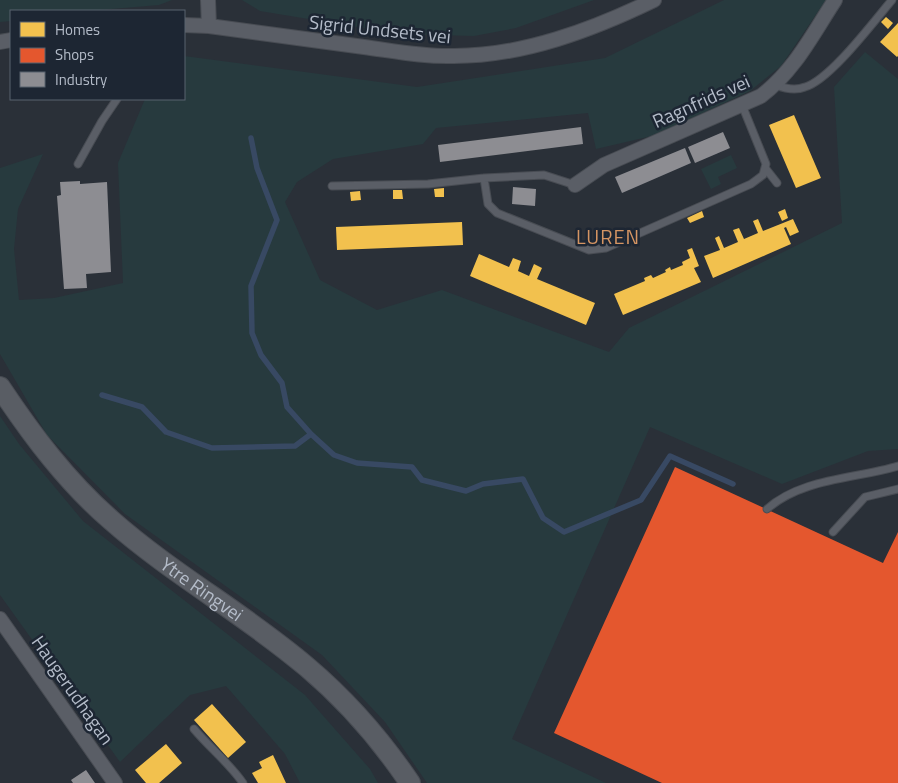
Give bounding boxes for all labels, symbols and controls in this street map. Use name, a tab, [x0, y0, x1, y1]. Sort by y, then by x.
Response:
street label: Sigrid Undsets vei	[308, 7, 452, 50]
legend	[10, 10, 185, 100]
text: Homes	[55, 18, 100, 41]
text: Shops	[55, 43, 94, 66]
street label: Ragnfrids vei	[647, 66, 754, 135]
text: Industry	[55, 68, 107, 91]
district label: LUREN	[576, 221, 640, 252]
street label: Ytre Ringvei	[155, 549, 250, 628]
street label: Haugerudhagan	[25, 629, 122, 750]

